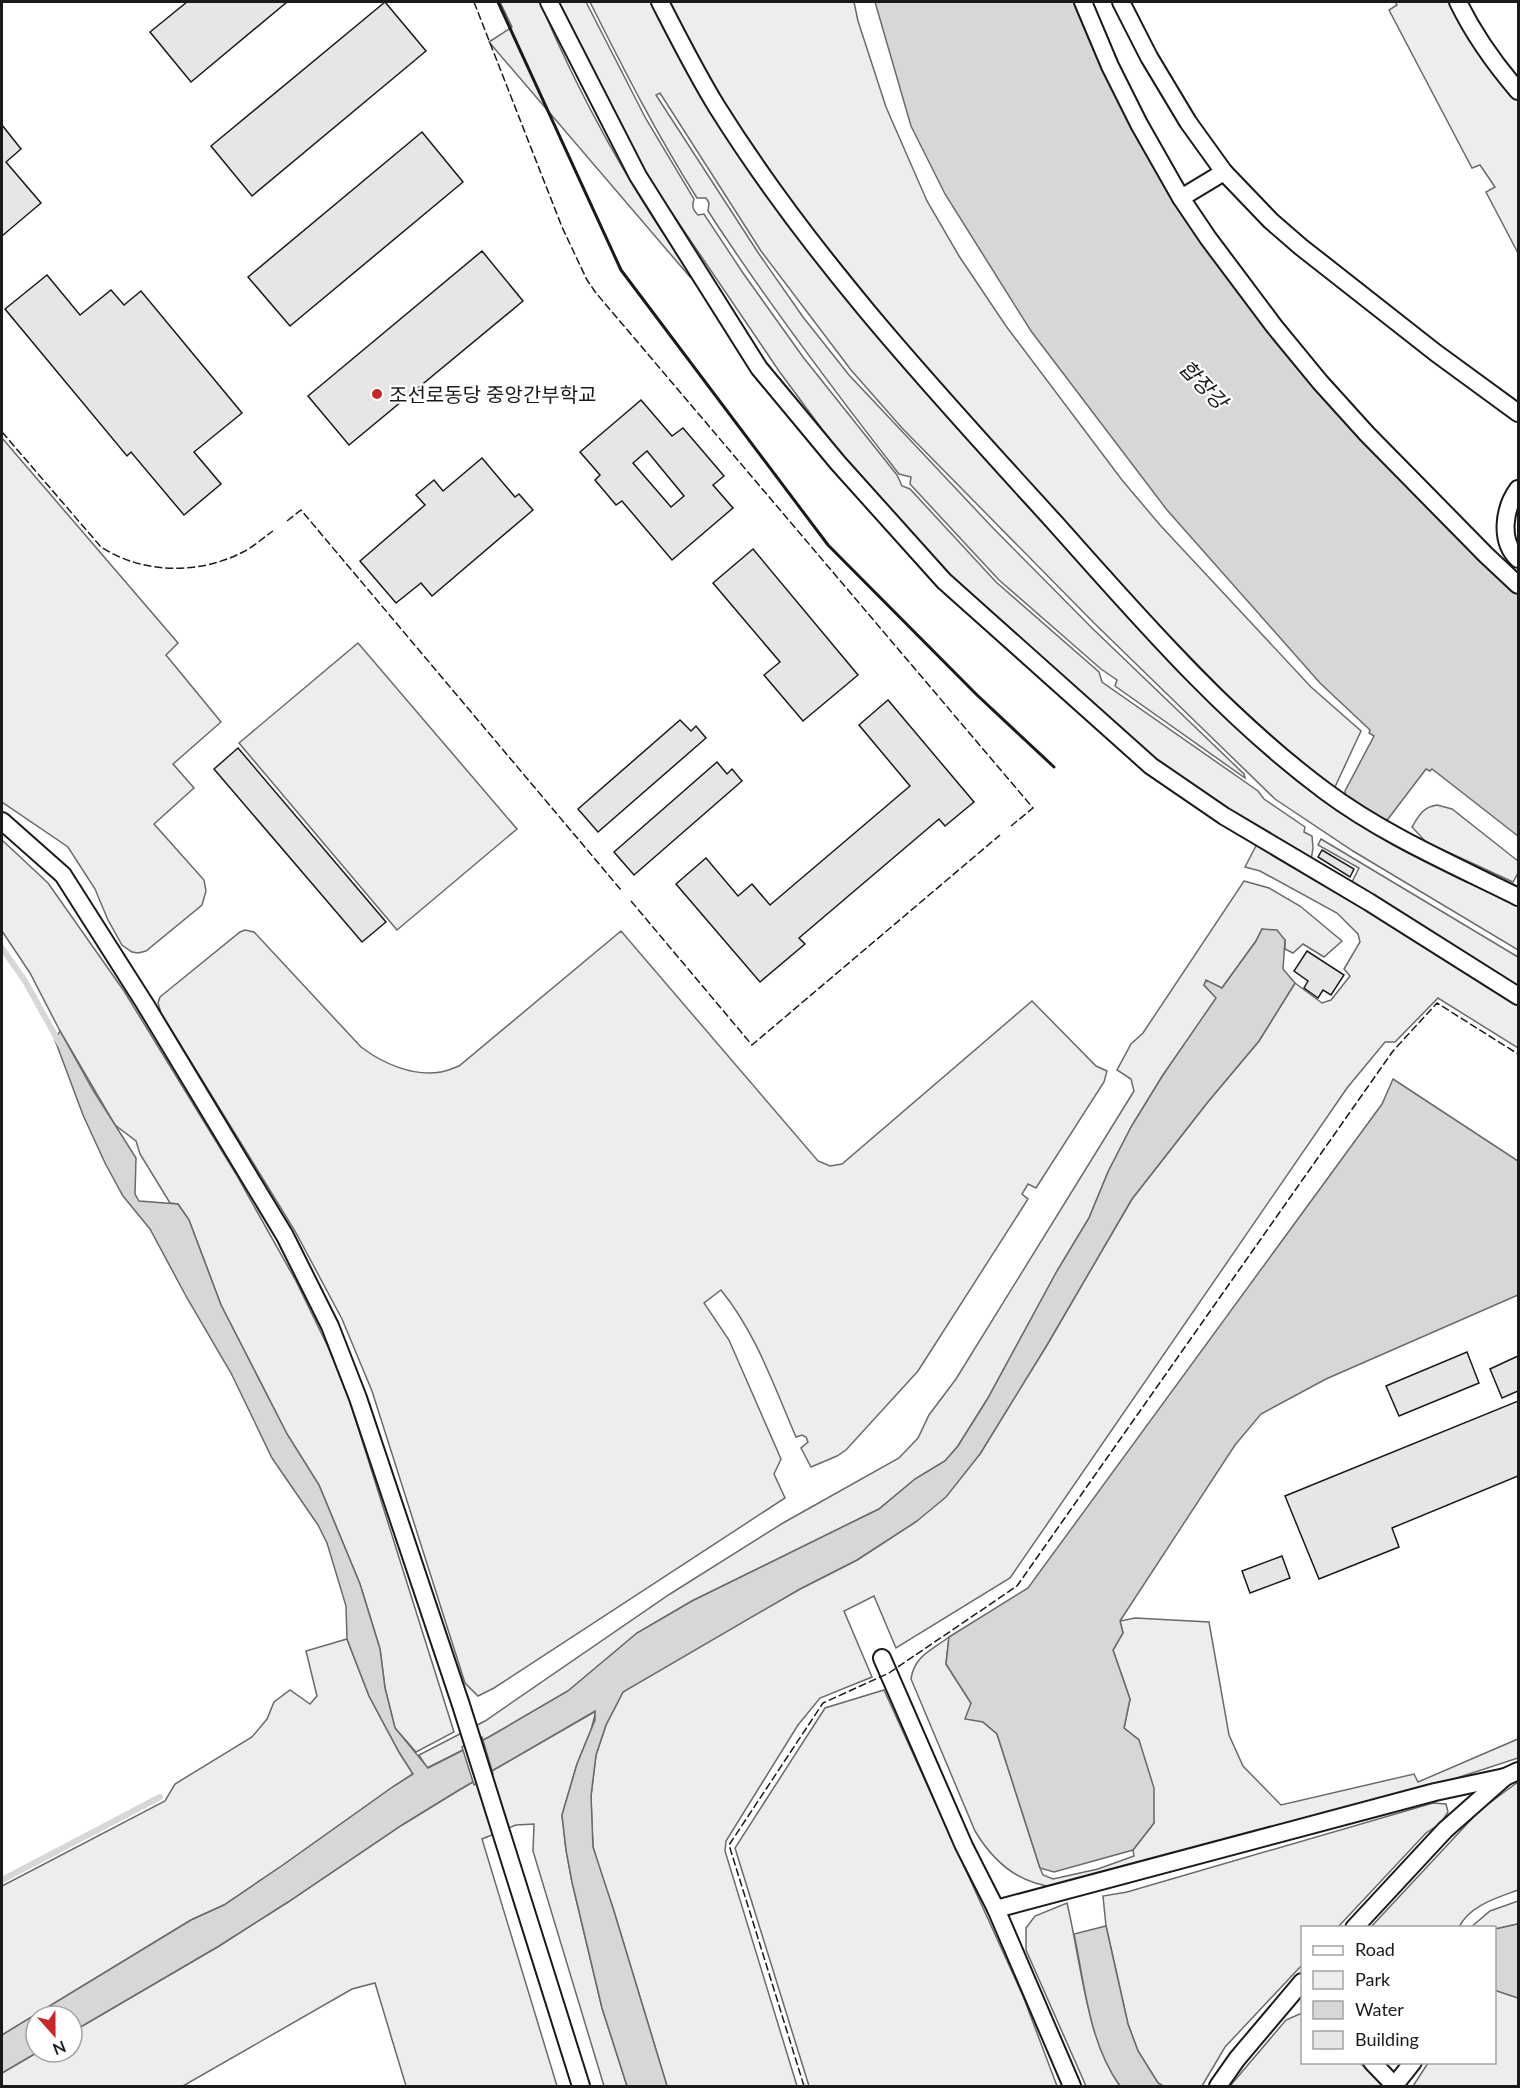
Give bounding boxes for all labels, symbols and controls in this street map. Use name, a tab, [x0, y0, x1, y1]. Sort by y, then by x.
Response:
water label: 합장강	[1175, 354, 1235, 415]
place label: 조선로동당 중앙간부학교	[389, 382, 597, 406]
marker: 조선로동당 중앙간부학교	[370, 387, 384, 401]
legend	[1301, 1926, 1496, 2064]
text: Road	[1355, 1938, 1395, 1960]
text: Park	[1355, 1968, 1391, 1990]
text: Water	[1355, 1998, 1404, 2020]
north arrow	[24, 2004, 84, 2064]
text: Building	[1355, 2028, 1419, 2050]
text: N	[50, 2037, 69, 2060]

